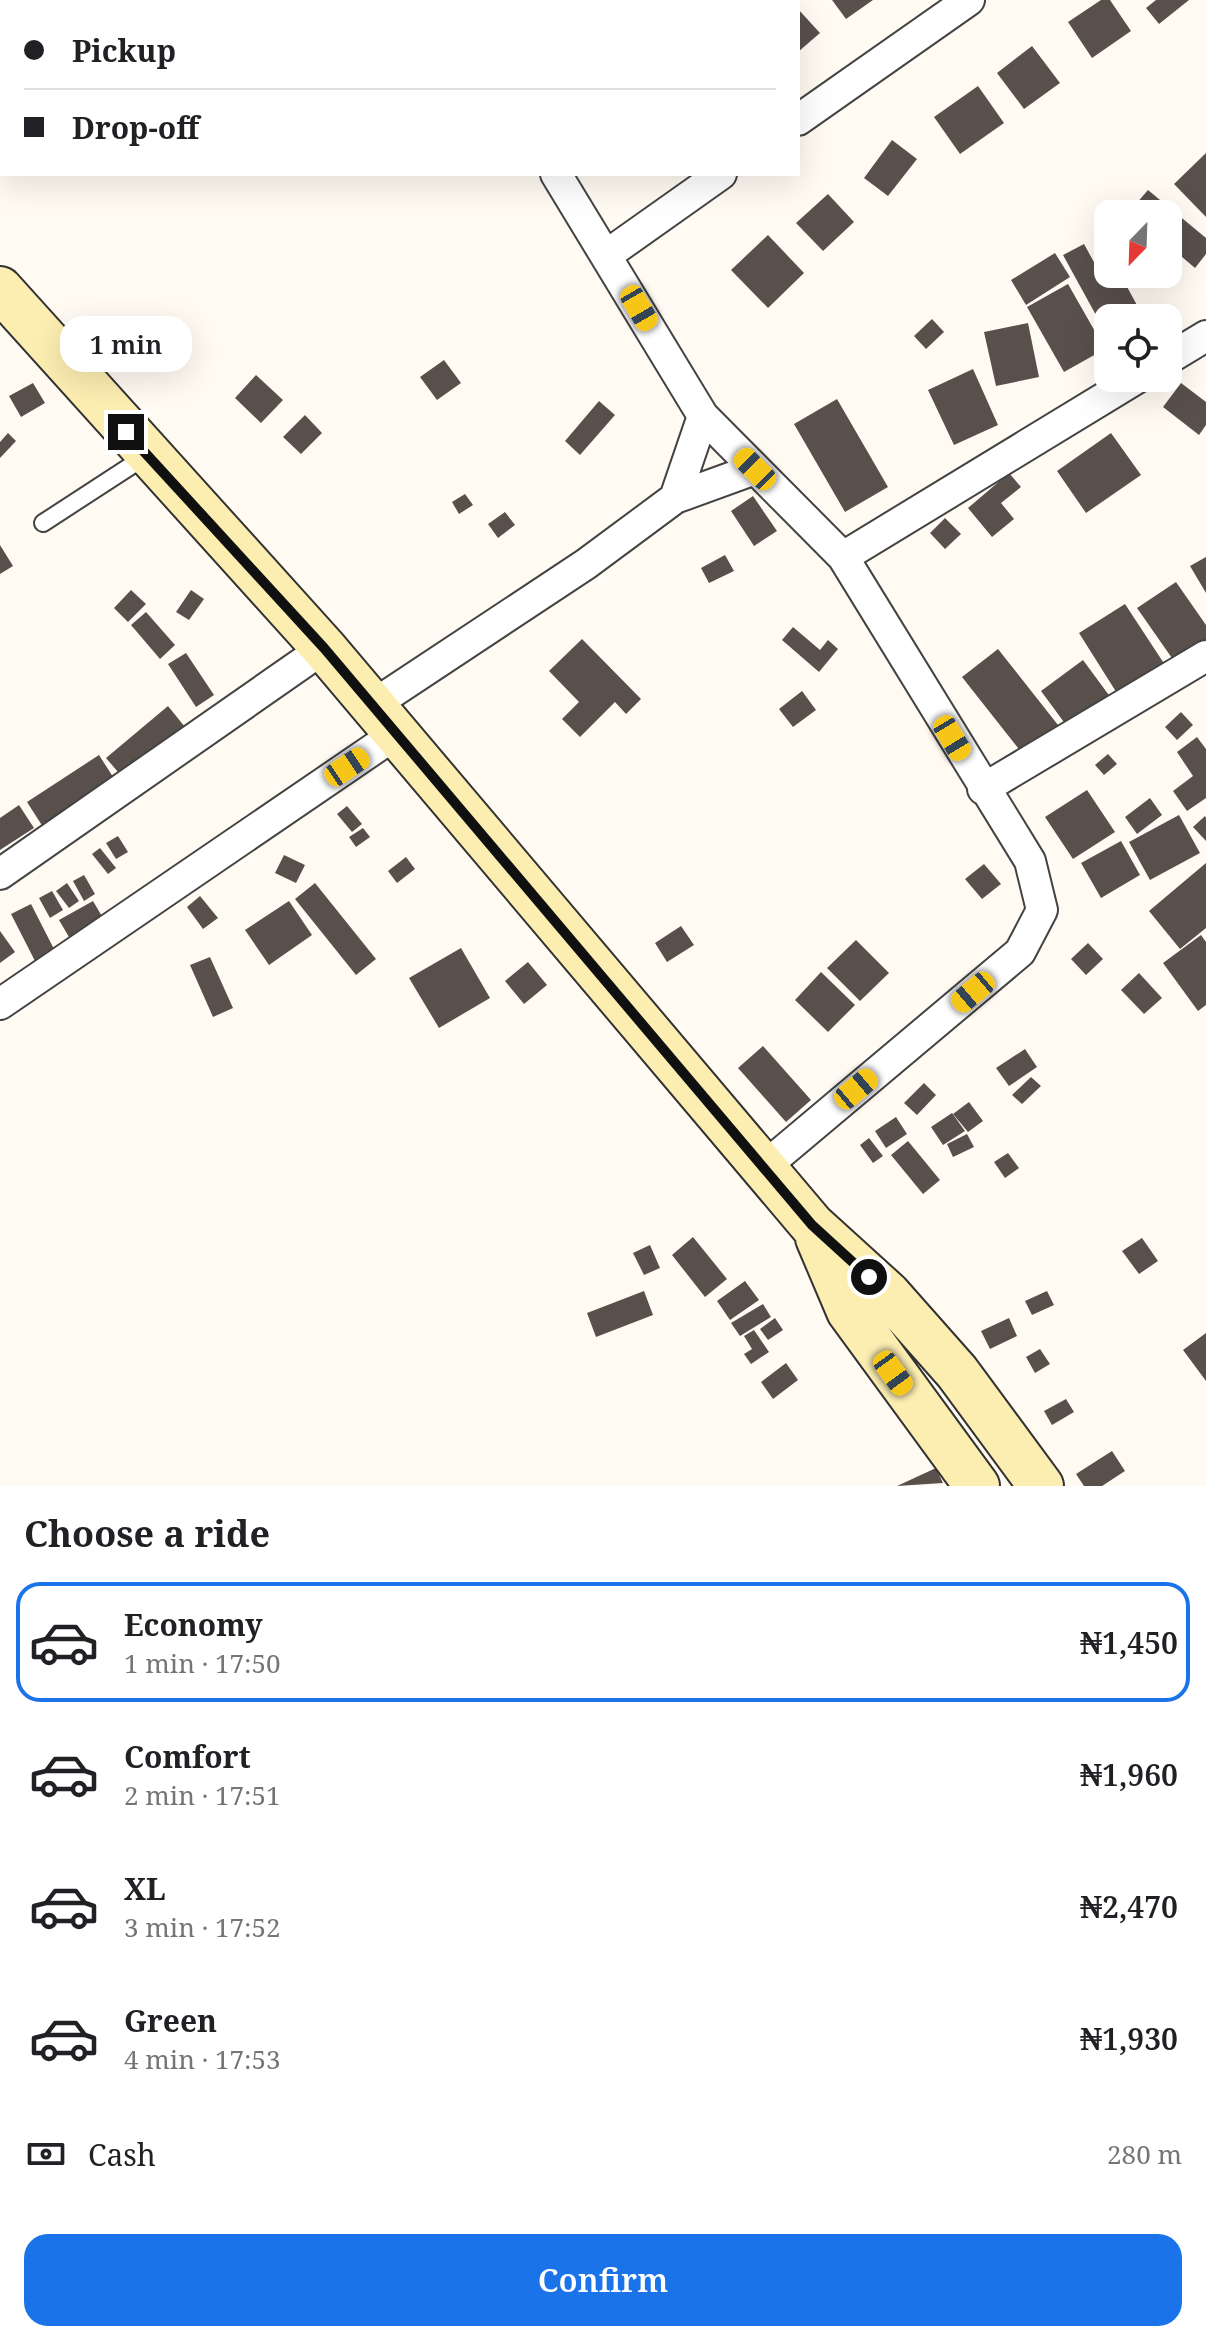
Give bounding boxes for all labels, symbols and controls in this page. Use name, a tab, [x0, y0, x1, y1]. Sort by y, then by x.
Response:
text: Pickup	[72, 30, 176, 71]
text: Drop-off	[72, 107, 199, 148]
north arrow	[1094, 200, 1182, 288]
map controls	[1094, 200, 1182, 392]
car	[617, 281, 661, 335]
button: locate	[1094, 304, 1182, 392]
callout: 1 min	[60, 316, 192, 372]
text: 1 min	[90, 326, 162, 362]
route end	[108, 414, 144, 450]
car	[730, 444, 780, 494]
car	[929, 711, 975, 765]
car	[320, 744, 374, 790]
car	[947, 967, 999, 1017]
car	[830, 1064, 882, 1114]
route start	[851, 1259, 887, 1295]
car	[869, 1347, 917, 1399]
text: Choose a ride	[24, 1509, 270, 1558]
text: Economy	[124, 1604, 263, 1645]
icon: car	[28, 1606, 100, 1678]
text: ₦1,450	[1080, 1622, 1178, 1663]
text: 1 min · 17:50	[124, 1645, 281, 1681]
text: Comfort	[124, 1736, 251, 1777]
icon: car	[28, 1738, 100, 1810]
text: ₦1,960	[1080, 1754, 1178, 1795]
text: 2 min · 17:51	[124, 1777, 281, 1813]
text: XL	[124, 1868, 166, 1909]
icon: car	[28, 1870, 100, 1942]
text: ₦2,470	[1080, 1886, 1178, 1927]
text: 3 min · 17:52	[124, 1909, 281, 1945]
text: Green	[124, 2000, 217, 2041]
icon: car	[28, 2002, 100, 2074]
text: ₦1,930	[1080, 2018, 1178, 2059]
text: 4 min · 17:53	[124, 2041, 281, 2077]
icon: cash	[24, 2132, 68, 2176]
text: Cash	[88, 2134, 156, 2175]
text: 280 m	[1107, 2136, 1182, 2172]
button: Confirm	[24, 2234, 1182, 2326]

